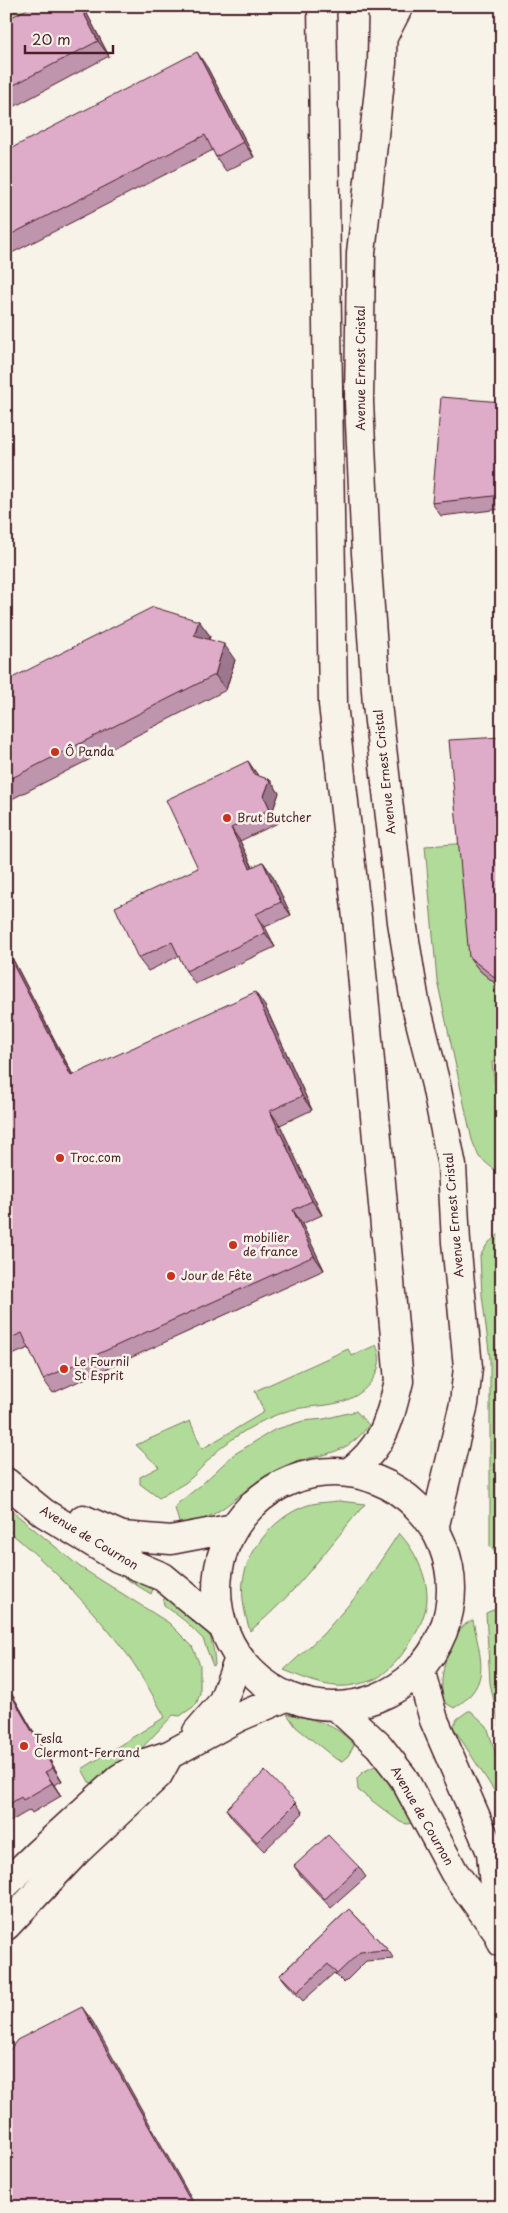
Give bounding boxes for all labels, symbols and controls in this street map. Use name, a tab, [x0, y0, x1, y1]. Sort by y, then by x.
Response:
scale bar	[25, 22, 112, 54]
text: 20 m	[32, 27, 71, 50]
street label: Avenue Ernest Cristal	[351, 305, 369, 431]
street label: Avenue Ernest Cristal	[368, 709, 400, 835]
place label: Ô Panda	[65, 742, 115, 760]
marker: Ô Panda	[49, 746, 61, 758]
place label: Brut Butcher	[237, 808, 312, 826]
marker: Brut Butcher	[221, 812, 233, 824]
place label: Troc.com	[70, 1148, 121, 1166]
marker: Troc.com	[54, 1152, 66, 1164]
street label: Avenue Ernest Cristal	[439, 1152, 467, 1278]
place label: mobilier de france	[243, 1228, 299, 1260]
marker: mobilier de france	[227, 1239, 239, 1251]
place label: Jour de Fête	[181, 1266, 252, 1284]
marker: Jour de Fête	[165, 1270, 177, 1282]
place label: Le Fournil St Esprit	[74, 1352, 129, 1384]
marker: Le Fournil St Esprit	[58, 1363, 70, 1375]
street label: Avenue de Cournon	[37, 1501, 142, 1574]
place label: Tesla Clermont-Ferrand	[34, 1729, 140, 1761]
marker: Tesla Clermont-Ferrand	[18, 1740, 30, 1752]
street label: Avenue de Cournon	[387, 1763, 459, 1868]

